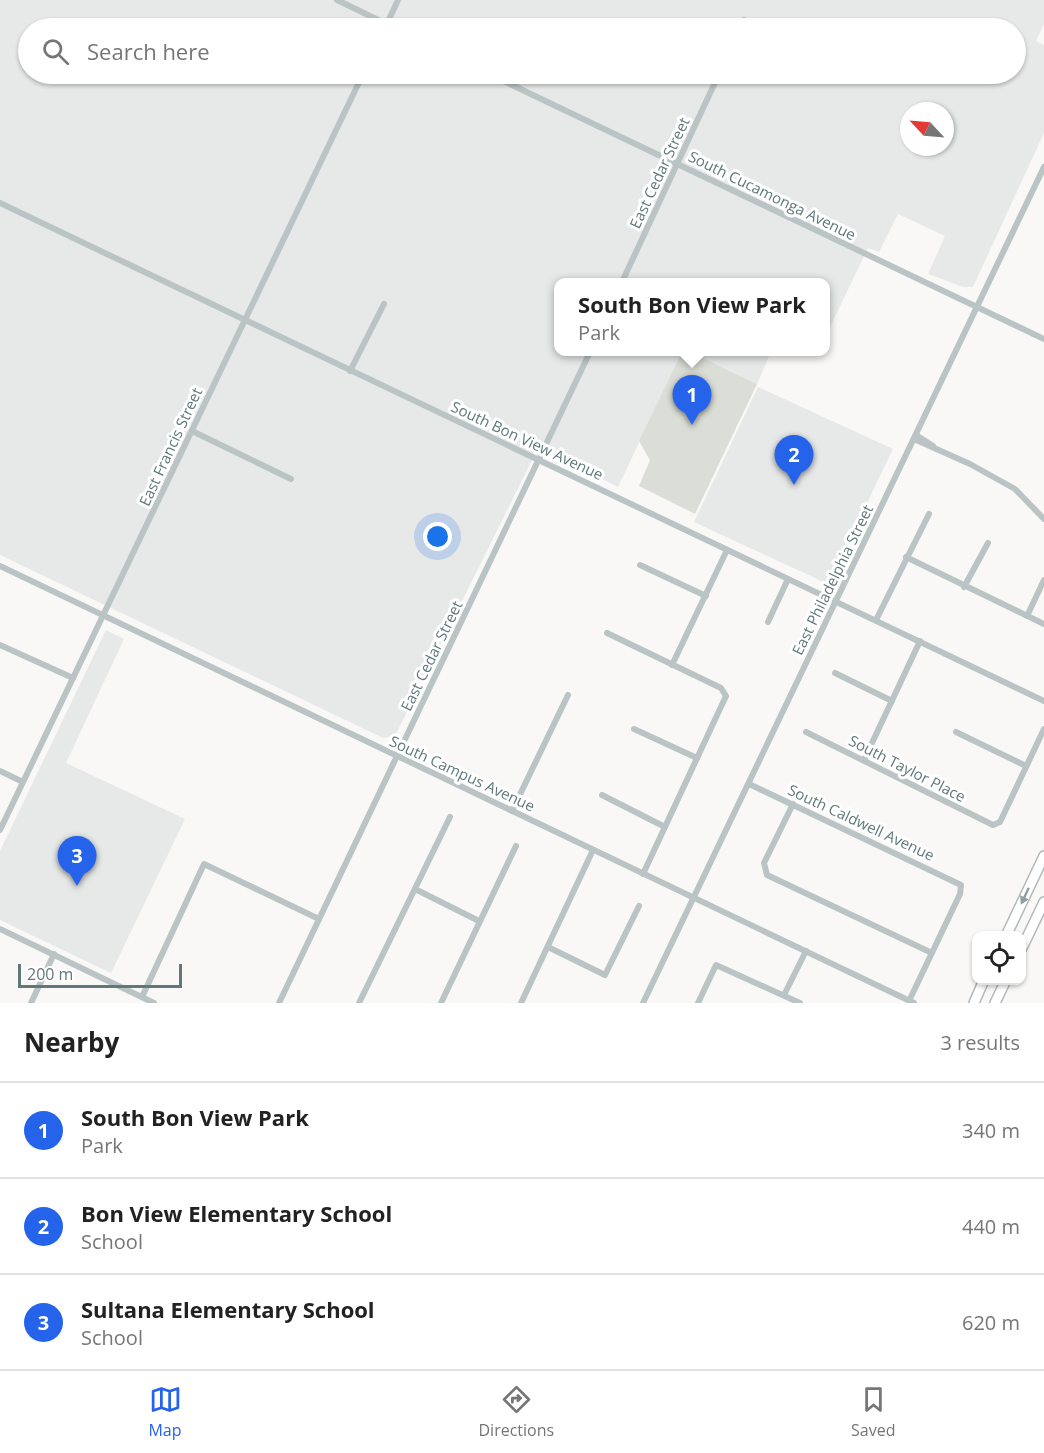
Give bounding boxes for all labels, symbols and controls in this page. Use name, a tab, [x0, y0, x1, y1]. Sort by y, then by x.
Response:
search box	[18, 18, 1026, 84]
icon: search	[39, 35, 72, 68]
text: Search here	[87, 36, 210, 66]
north arrow	[900, 102, 954, 156]
street label: East Cedar Street	[625, 114, 694, 231]
street label: South Cucamonga Avenue	[685, 146, 859, 244]
popup	[554, 278, 830, 356]
text: South Bon View Park	[578, 289, 806, 319]
text: Park	[578, 319, 620, 346]
pin: 1	[672, 376, 712, 425]
street label: East Francis Street	[134, 384, 206, 509]
street label: South Bon View Avenue	[448, 396, 607, 484]
pin: 2	[774, 436, 814, 485]
street label: East Philadelphia Street	[787, 501, 877, 658]
your location	[423, 522, 452, 551]
street label: East Cedar Street	[396, 597, 466, 714]
street label: South Taylor Place	[846, 730, 969, 806]
street label: South Campus Avenue	[387, 731, 538, 816]
street label: South Caldwell Avenue	[785, 779, 938, 865]
pin: 3	[58, 836, 97, 886]
one-way arrow	[1020, 887, 1029, 904]
map controls	[972, 931, 1026, 985]
button: locate	[972, 931, 1026, 985]
scale bar	[18, 961, 182, 988]
text: 200 m	[27, 963, 73, 985]
text: Nearby	[24, 1024, 119, 1060]
text: 3 results	[940, 1029, 1020, 1056]
text: South Bon View Park	[81, 1102, 309, 1132]
text: 1	[38, 1117, 49, 1144]
text: 340 m	[962, 1117, 1020, 1144]
text: Park	[81, 1132, 123, 1159]
text: Bon View Elementary School	[81, 1198, 392, 1228]
text: 2	[38, 1213, 49, 1240]
text: 440 m	[962, 1213, 1020, 1240]
text: School	[81, 1228, 143, 1255]
text: Sultana Elementary School	[81, 1294, 375, 1324]
text: 3	[38, 1309, 49, 1336]
text: 620 m	[962, 1309, 1020, 1336]
text: School	[81, 1324, 143, 1351]
tab: Map	[148, 1383, 182, 1441]
tab: Directions	[478, 1383, 554, 1441]
tab: Saved	[851, 1383, 896, 1441]

